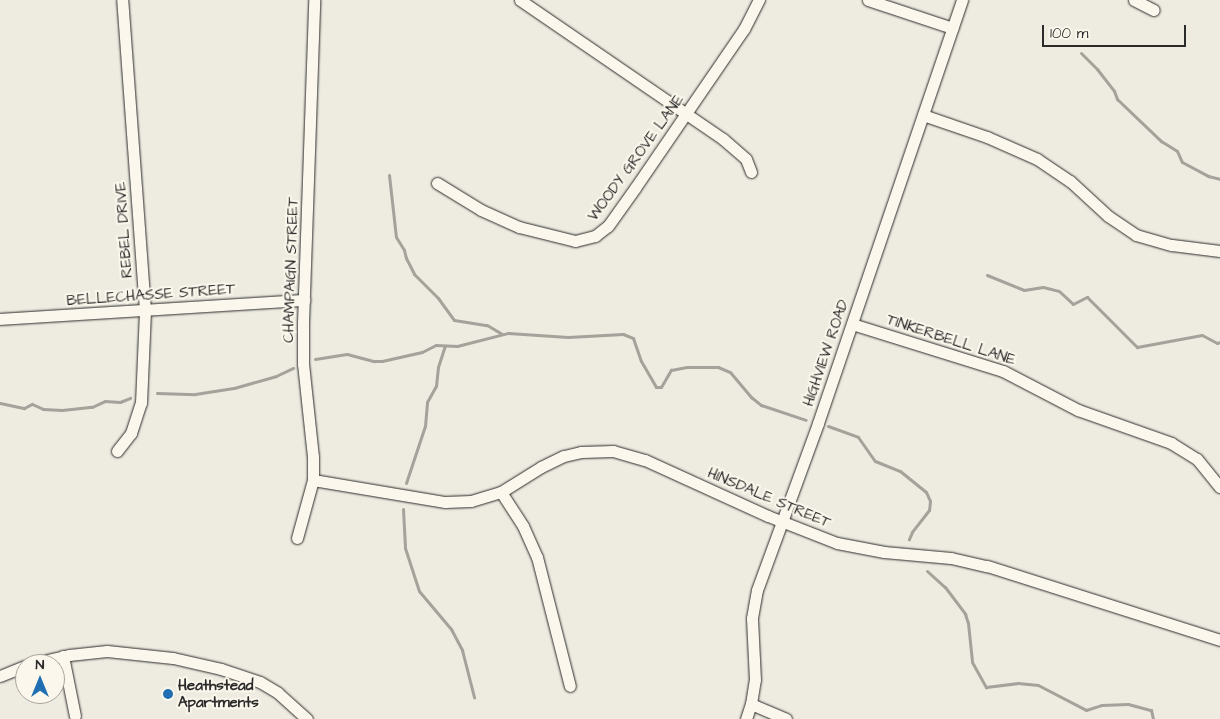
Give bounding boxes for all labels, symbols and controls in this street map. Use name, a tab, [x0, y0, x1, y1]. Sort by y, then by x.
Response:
scale bar	[1045, 15, 1189, 47]
text: 100 m	[1050, 23, 1089, 44]
street label: WOODY GROVE LANE	[584, 91, 688, 225]
street label: REBEL DRIVE	[112, 181, 136, 279]
street label: CHAMPAIGN STREET	[279, 197, 303, 343]
street label: BELLECHASSE STREET	[66, 280, 236, 310]
street label: HIGHVIEW ROAD	[799, 297, 853, 409]
street label: TINKERBELL LANE	[884, 311, 1018, 369]
street label: HINSDALE STREET	[705, 464, 833, 532]
north arrow	[15, 654, 65, 704]
text: N	[36, 655, 44, 675]
place label: Heathstead Apartments	[178, 676, 259, 711]
marker: Heathstead Apartments	[162, 688, 174, 700]

